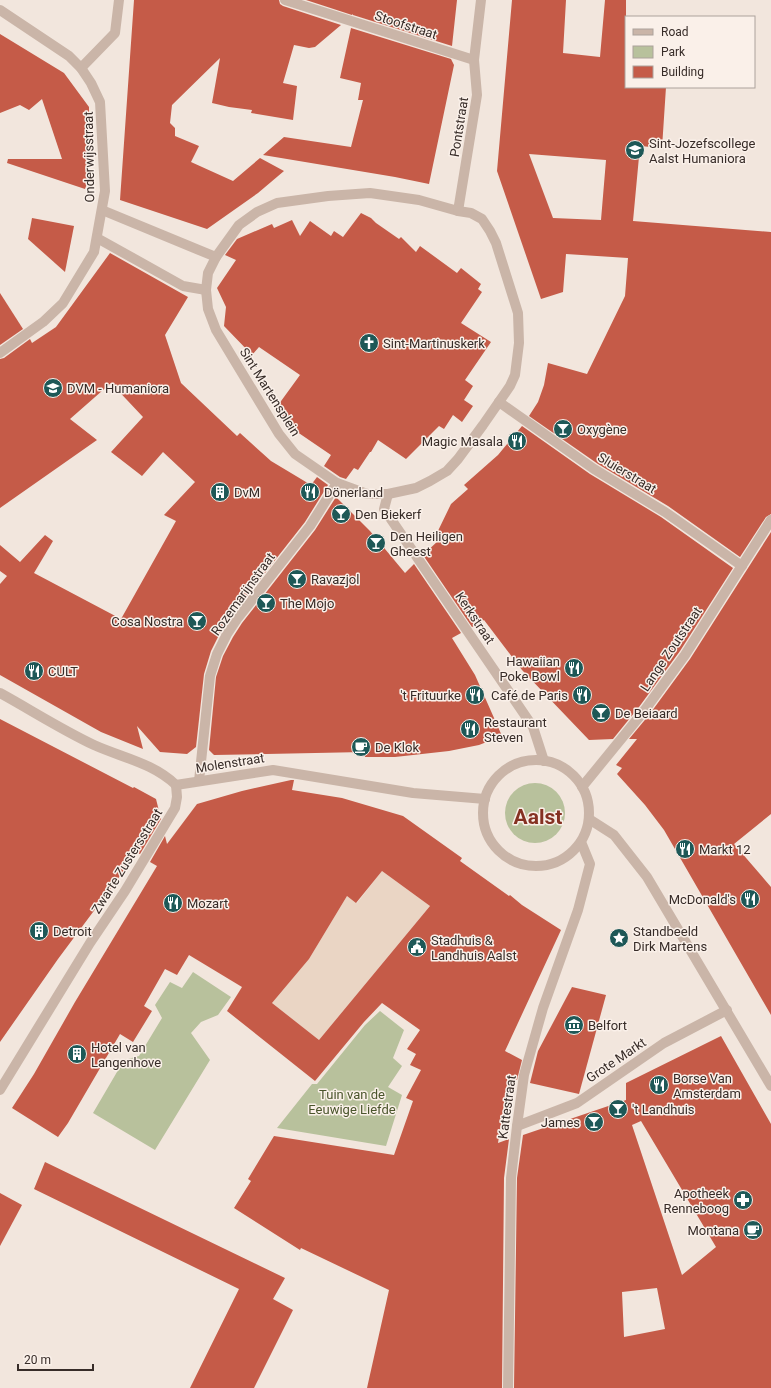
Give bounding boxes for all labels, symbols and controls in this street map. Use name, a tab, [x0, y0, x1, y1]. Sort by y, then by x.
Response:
street label: Stoofstraat	[373, 8, 439, 42]
legend	[625, 16, 755, 88]
text: Road	[661, 25, 689, 39]
text: Park	[661, 45, 686, 59]
text: Building	[661, 65, 704, 79]
street label: Pontstraat	[447, 96, 471, 158]
street label: Onderwijsstraat	[81, 111, 97, 203]
place label: Sint-Jozefscollege Aalst Humaniora	[649, 136, 756, 166]
school or university icon: Sint-Jozefscollege Aalst Humaniora	[624, 139, 646, 161]
church icon: Sint-Martinuskerk	[358, 332, 380, 354]
place label: Sint-Martinuskerk	[383, 336, 485, 351]
street label: Sint Martensplein	[237, 345, 303, 439]
school or university icon: DVM - Humaniora	[42, 377, 64, 399]
place label: DVM - Humaniora	[67, 381, 169, 396]
bar icon: Oxygène	[552, 418, 574, 440]
place label: Oxygène	[577, 422, 627, 437]
restaurant icon: Magic Masala	[506, 430, 528, 452]
place label: Magic Masala	[422, 434, 503, 449]
street label: Sluierstraat	[595, 450, 659, 496]
building icon: DvM	[209, 481, 231, 503]
restaurant icon: Dönerland	[299, 481, 321, 503]
place label: DvM	[234, 485, 260, 500]
place label: Dönerland	[324, 485, 383, 500]
bar icon: Den Biekerf	[330, 503, 352, 525]
place label: Den Biekerf	[355, 507, 422, 522]
place label: Den Heiligen Gheest	[390, 529, 463, 559]
bar icon: Den Heiligen Gheest	[365, 532, 387, 554]
street label: Rozemarijnstraat	[208, 550, 278, 638]
bar icon: Ravazjol	[286, 568, 308, 590]
place label: Ravazjol	[311, 572, 359, 587]
street label: Kerkstraat	[452, 589, 498, 647]
bar icon: The Mojo	[255, 592, 277, 614]
place label: The Mojo	[280, 596, 334, 611]
street label: Lange Zoutstraat	[637, 604, 705, 694]
bar icon: Cosa Nostra	[186, 610, 208, 632]
place label: Cosa Nostra	[111, 614, 183, 629]
place label: Hawaiian Poke Bowl	[499, 654, 560, 684]
restaurant icon: Hawaiian Poke Bowl	[563, 657, 585, 679]
restaurant icon: CULT	[23, 660, 45, 682]
place label: CULT	[48, 664, 78, 679]
restaurant icon: 't Frituurke	[464, 684, 486, 706]
restaurant icon: Café de Paris	[571, 684, 593, 706]
place label: 't Frituurke	[400, 688, 461, 703]
place label: Café de Paris	[491, 688, 568, 703]
bar icon: De Beiaard	[590, 702, 612, 724]
place label: De Beiaard	[615, 706, 678, 721]
place label: Restaurant Steven	[484, 715, 547, 745]
restaurant icon: Restaurant Steven	[459, 718, 481, 740]
cafe icon: De Klok	[350, 736, 372, 758]
place label: De Klok	[375, 740, 419, 755]
street label: Molenstraat	[194, 750, 266, 776]
district label: Aalst	[514, 805, 562, 829]
street label: Zwarte Zustersstraat	[89, 806, 165, 916]
restaurant icon: Markt 12	[674, 838, 696, 860]
place label: Markt 12	[699, 842, 751, 857]
restaurant icon: McDonald's	[739, 888, 761, 910]
restaurant icon: Mozart	[162, 892, 184, 914]
place label: McDonald's	[669, 892, 736, 907]
place label: Mozart	[187, 896, 228, 911]
building icon: Detroit	[28, 920, 50, 942]
place label: Detroit	[53, 924, 92, 939]
place label: Standbeeld Dirk Martens	[633, 924, 707, 954]
place icon: Standbeeld Dirk Martens	[608, 927, 630, 949]
place label: Stadhuis & Landhuis Aalst	[431, 933, 517, 963]
public building icon: Stadhuis & Landhuis Aalst	[406, 936, 428, 958]
museum icon: Belfort	[563, 1014, 585, 1036]
place label: Belfort	[588, 1018, 627, 1033]
street label: Grote Markt	[583, 1035, 649, 1085]
place label: Hotel van Langenhove	[91, 1040, 161, 1070]
building icon: Hotel van Langenhove	[66, 1043, 88, 1065]
place label: Borse Van Amsterdam	[673, 1071, 741, 1101]
street label: Kattestraat	[495, 1074, 519, 1140]
restaurant icon: Borse Van Amsterdam	[648, 1074, 670, 1096]
park label: Tuin van de Eeuwige Liefde	[308, 1087, 396, 1117]
bar icon: 't Landhuis	[607, 1098, 629, 1120]
place label: 't Landhuis	[632, 1102, 695, 1117]
bar icon: James	[583, 1111, 605, 1133]
place label: James	[541, 1115, 580, 1130]
place label: Apotheek Renneboog	[663, 1186, 729, 1216]
pharmacy icon: Apotheek Renneboog	[732, 1189, 754, 1211]
cafe icon: Montana	[742, 1219, 764, 1241]
place label: Montana	[687, 1223, 739, 1238]
scale bar	[18, 1346, 93, 1372]
text: 20 m	[24, 1353, 51, 1367]

